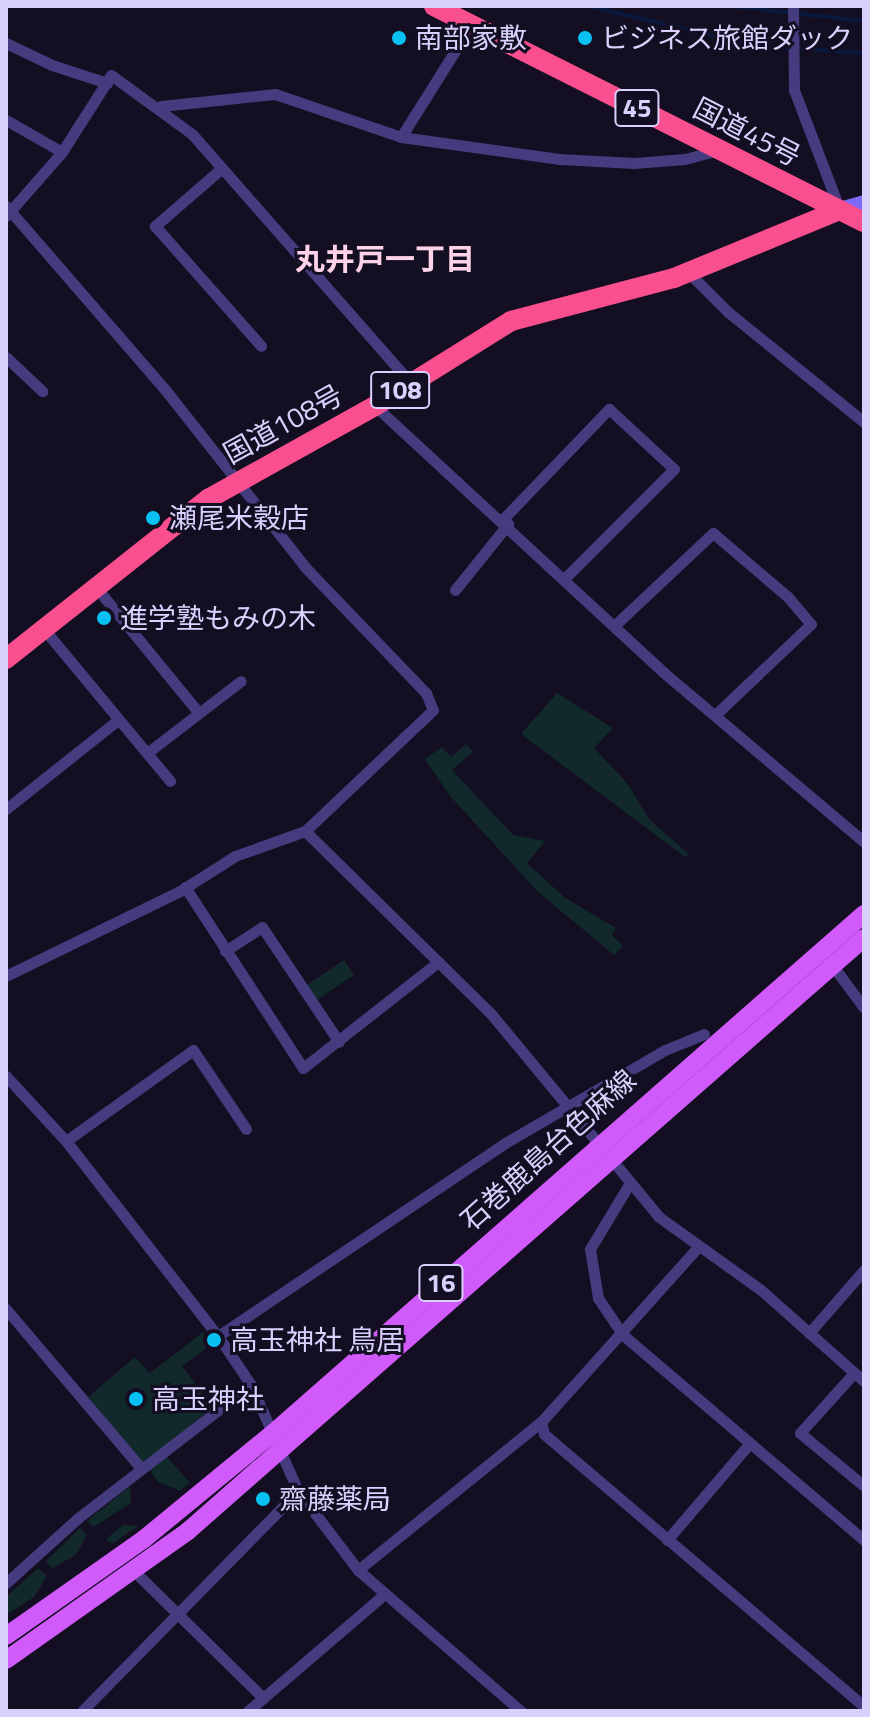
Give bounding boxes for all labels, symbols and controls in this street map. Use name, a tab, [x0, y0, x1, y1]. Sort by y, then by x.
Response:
place label: 南部家敷	[415, 21, 527, 55]
place label: ビジネス旅館ダック	[601, 21, 853, 55]
marker: 南部家敷	[390, 29, 408, 47]
marker: ビジネス旅館ダック	[576, 29, 594, 47]
road number: 45	[613, 86, 661, 130]
street label: 国道45号	[688, 91, 806, 173]
district label: 丸井戸一丁目	[295, 241, 475, 277]
road number: 108	[370, 368, 430, 412]
street label: 国道108号	[218, 378, 348, 470]
place label: 瀬尾米穀店	[169, 501, 309, 535]
marker: 瀬尾米穀店	[144, 509, 162, 527]
place label: 進学塾もみの木	[120, 601, 316, 635]
marker: 進学塾もみの木	[95, 609, 113, 627]
street label: 石巻鹿島台色麻線	[454, 1063, 642, 1237]
road number: 16	[417, 1261, 465, 1305]
place label: 高玉神社 鳥居	[230, 1323, 404, 1357]
marker: 高玉神社 鳥居	[205, 1331, 223, 1349]
place label: 高玉神社	[152, 1382, 264, 1416]
marker: 高玉神社	[127, 1390, 145, 1408]
place label: 齋藤薬局	[279, 1482, 391, 1516]
marker: 齋藤薬局	[254, 1490, 272, 1508]

